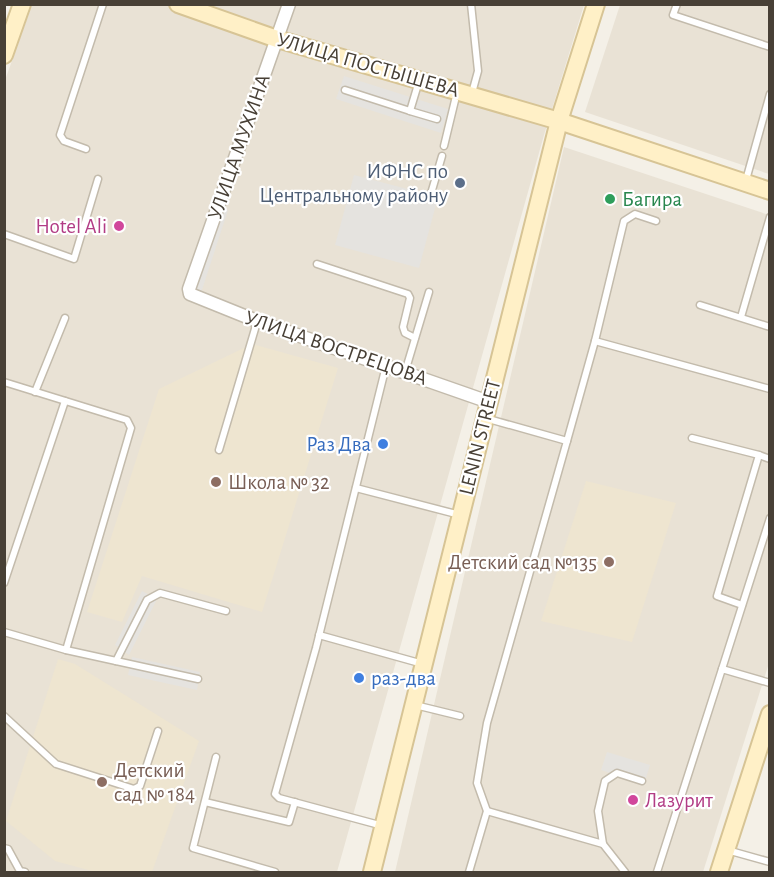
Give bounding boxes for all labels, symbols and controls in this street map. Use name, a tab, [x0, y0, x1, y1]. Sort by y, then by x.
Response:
street label: УЛИЦА ПОСТЫШЕВА	[274, 29, 462, 101]
street label: УЛИЦА МУХИНА	[204, 72, 274, 222]
place label: ИФНС по Центральному району	[259, 161, 448, 206]
marker: ИФНС по Центральному району	[453, 176, 467, 190]
place label: Багира	[622, 189, 682, 210]
marker: Багира	[603, 192, 617, 206]
place label: Hotel Ali	[36, 216, 107, 237]
marker: Hotel Ali	[112, 219, 126, 233]
street label: УЛИЦА ВОСТРЕЦОВА	[242, 307, 430, 389]
street label: LENIN STREET	[455, 377, 505, 497]
place label: Раз Два	[306, 434, 371, 455]
marker: Раз Два	[376, 437, 390, 451]
place label: Школа № 32	[228, 472, 330, 493]
marker: Школа № 32	[209, 475, 223, 489]
place label: Детский сад №135	[448, 552, 597, 573]
marker: Детский сад №135	[602, 555, 616, 569]
place label: раз-два	[371, 668, 436, 689]
marker: раз-два	[352, 671, 366, 685]
place label: Детский сад № 184	[114, 760, 195, 805]
marker: Детский сад № 184	[95, 775, 109, 789]
place label: Лазурит	[645, 790, 713, 811]
marker: Лазурит	[626, 793, 640, 807]

